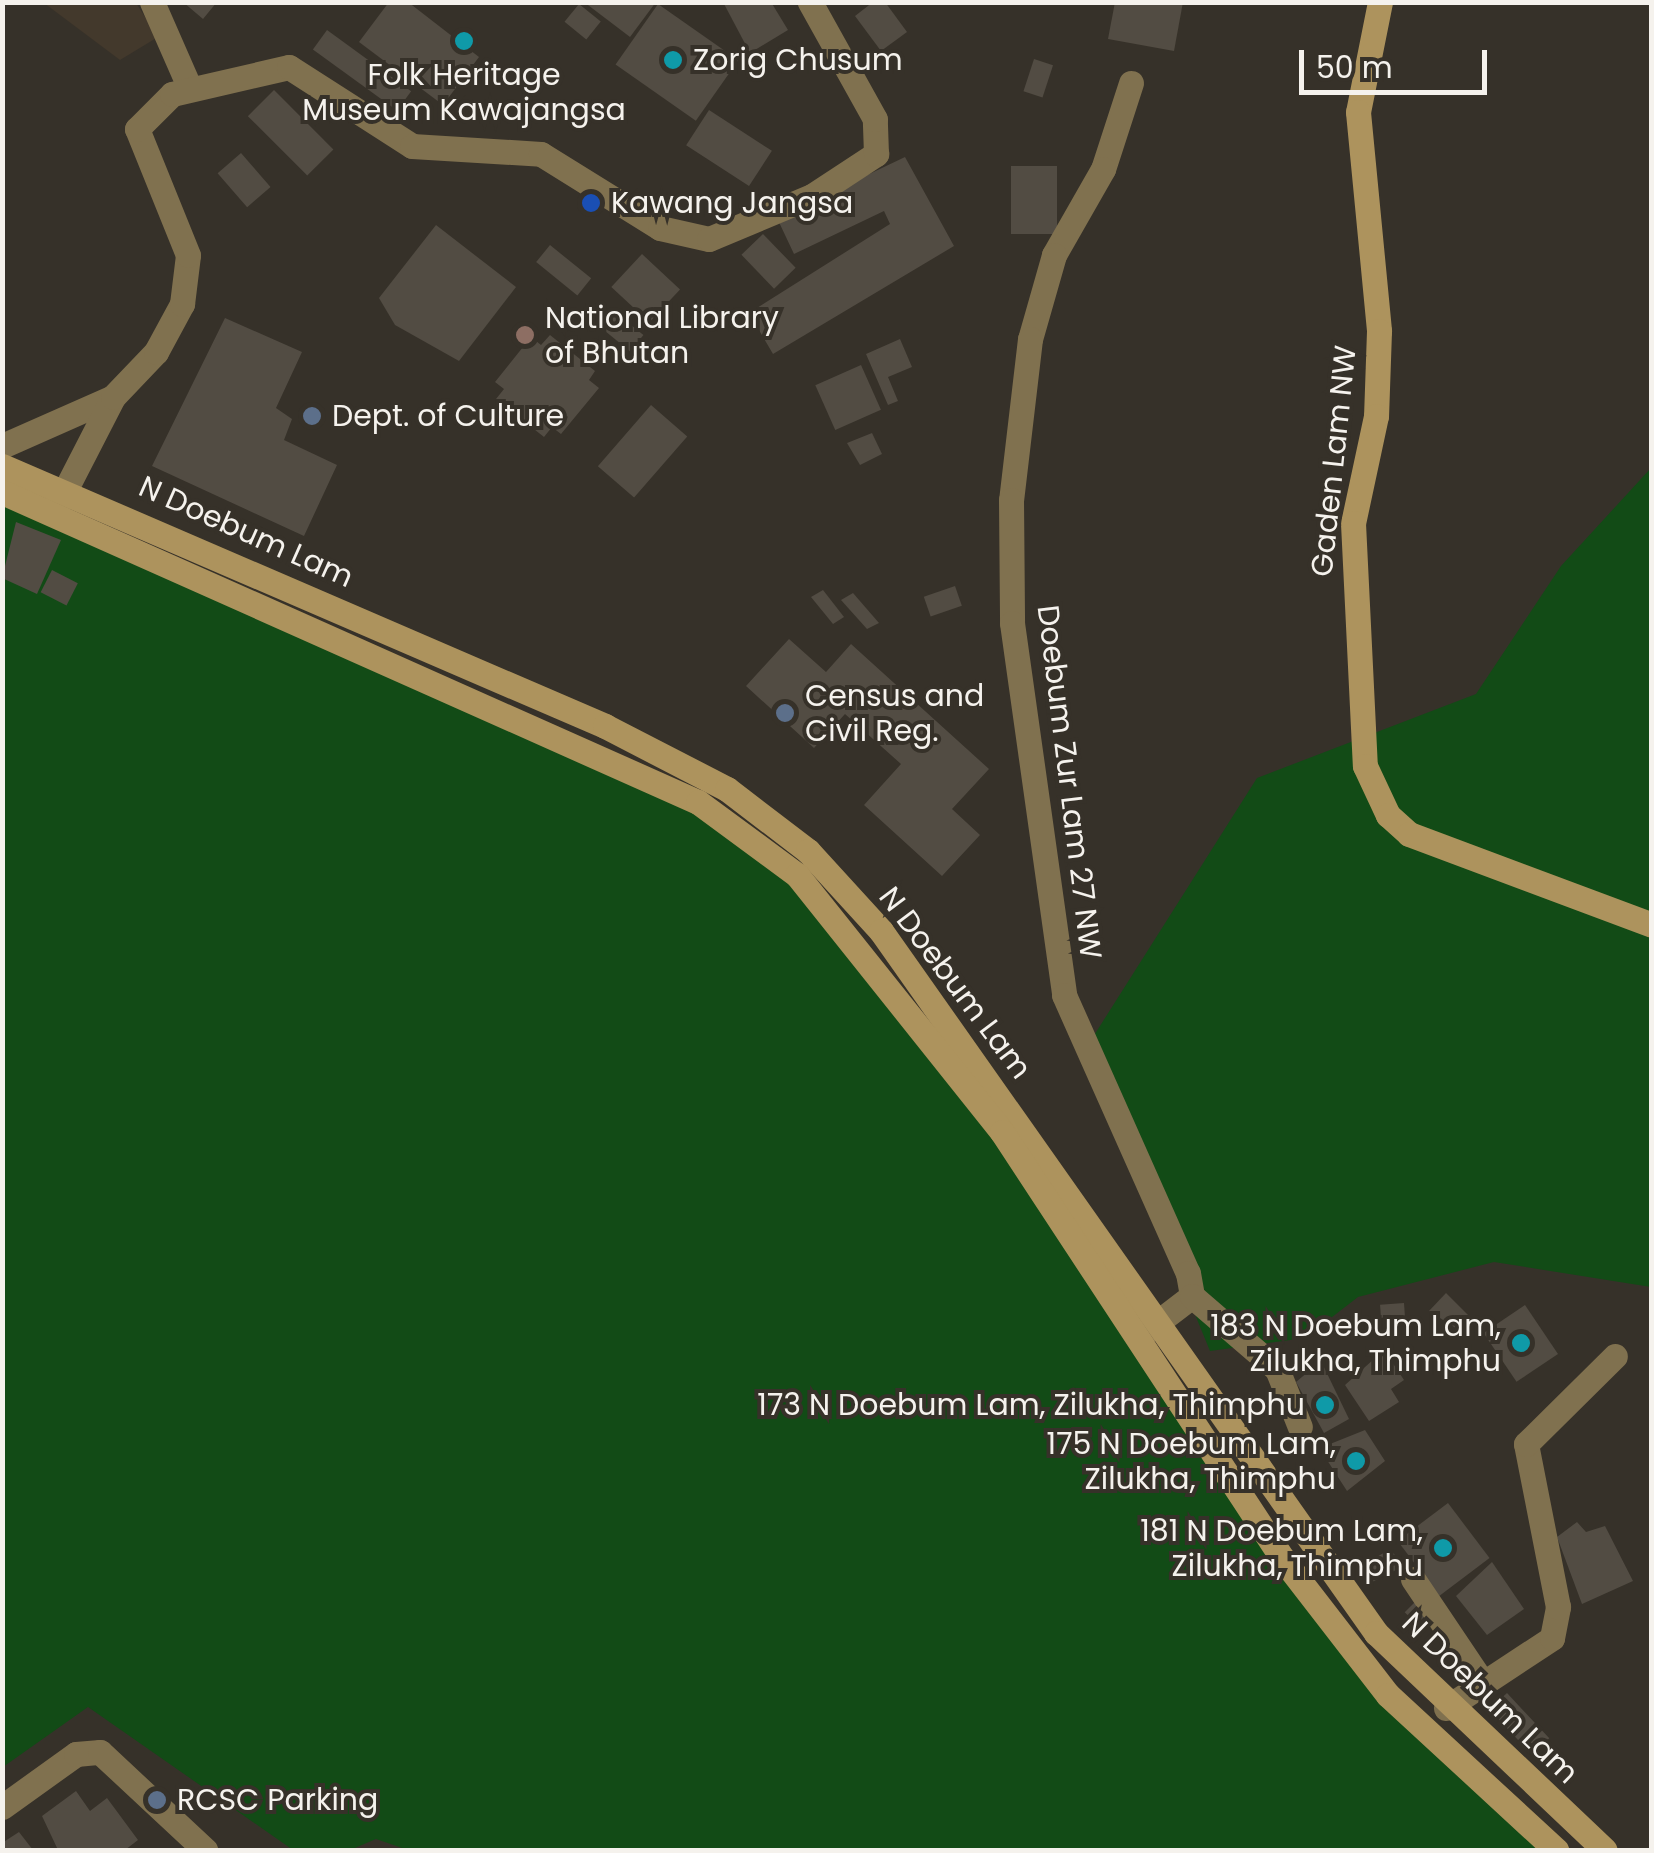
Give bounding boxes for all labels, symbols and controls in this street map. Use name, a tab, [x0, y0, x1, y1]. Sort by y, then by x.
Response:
marker: Folk Heritage Museum Kawajangsa	[453, 30, 475, 52]
scale bar	[1304, 30, 1492, 92]
place label: Zorig Chusum	[693, 42, 903, 78]
text: 50 m	[1316, 46, 1393, 89]
marker: Zorig Chusum	[662, 49, 684, 71]
place label: Folk Heritage Museum Kawajangsa	[302, 57, 626, 128]
place label: Kawang Jangsa	[611, 185, 853, 221]
marker: Kawang Jangsa	[580, 192, 602, 214]
place label: National Library of Bhutan	[545, 300, 779, 370]
marker: National Library of Bhutan	[514, 324, 536, 346]
street label: Gaden Lam NW	[1304, 344, 1364, 578]
place label: Dept. of Culture	[332, 398, 564, 434]
marker: Dept. of Culture	[301, 405, 323, 427]
street label: N Doebum Lam	[133, 469, 359, 595]
street label: Doebum Zur Lam 27 NW	[1029, 603, 1109, 961]
place label: Census and Civil Reg.	[805, 678, 984, 748]
marker: Census and Civil Reg.	[774, 702, 796, 724]
street label: N Doebum Lam	[871, 880, 1039, 1086]
place label: 183 N Doebum Lam, Zilukha, Thimphu	[1210, 1308, 1501, 1378]
marker: 183 N Doebum Lam, Zilukha, Thimphu	[1510, 1332, 1532, 1354]
place label: 173 N Doebum Lam, Zilukha, Thimphu	[757, 1387, 1305, 1423]
marker: 173 N Doebum Lam, Zilukha, Thimphu	[1314, 1394, 1336, 1416]
place label: 175 N Doebum Lam, Zilukha, Thimphu	[1047, 1426, 1336, 1496]
marker: 175 N Doebum Lam, Zilukha, Thimphu	[1345, 1450, 1367, 1472]
place label: 181 N Doebum Lam, Zilukha, Thimphu	[1140, 1513, 1423, 1584]
marker: 181 N Doebum Lam, Zilukha, Thimphu	[1432, 1537, 1454, 1559]
street label: N Doebum Lam	[1395, 1605, 1585, 1791]
place label: RCSC Parking	[177, 1782, 378, 1818]
marker: RCSC Parking	[146, 1789, 168, 1811]

